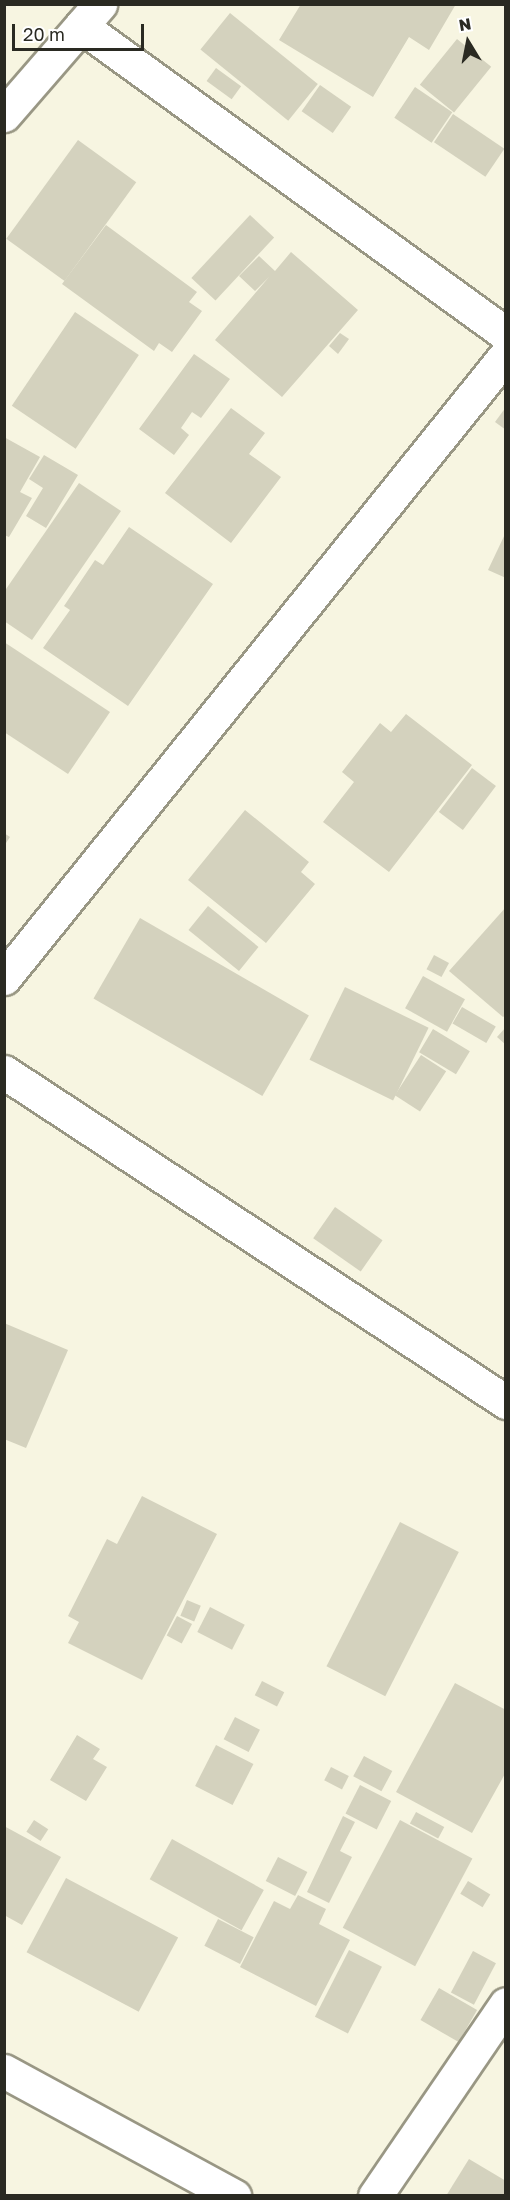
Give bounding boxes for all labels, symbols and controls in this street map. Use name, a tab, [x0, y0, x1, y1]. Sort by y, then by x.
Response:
scale bar	[15, 12, 147, 50]
north arrow	[438, 12, 498, 72]
text: N	[457, 13, 473, 35]
text: 20 m	[23, 23, 65, 45]

